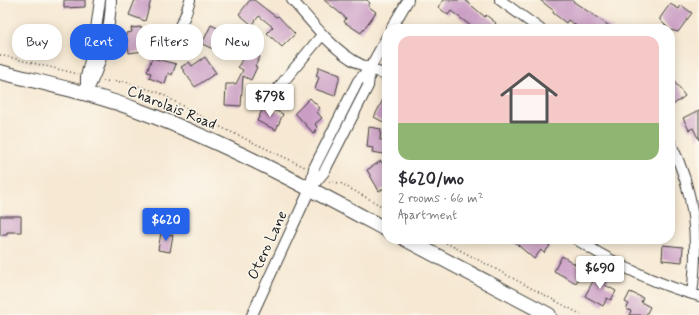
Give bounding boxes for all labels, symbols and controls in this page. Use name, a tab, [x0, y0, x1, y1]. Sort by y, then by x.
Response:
chip: Buy	[12, 24, 62, 60]
chip: Rent	[70, 24, 128, 60]
chip: Filters	[136, 24, 203, 60]
chip: New	[211, 24, 264, 60]
icon: home	[493, 62, 565, 134]
street label: Charolais Road	[124, 81, 219, 135]
pin: $798	[246, 84, 294, 118]
text: $798	[255, 88, 285, 105]
text: $620/mo	[398, 168, 464, 190]
text: 2 rooms · 66 m²	[398, 190, 483, 207]
street label: Otero Lane	[243, 207, 293, 283]
text: Apartment	[398, 207, 457, 224]
pin: $620	[142, 208, 190, 242]
text: $620	[152, 212, 181, 229]
pin: $690	[576, 256, 624, 290]
text: $690	[585, 260, 615, 277]

